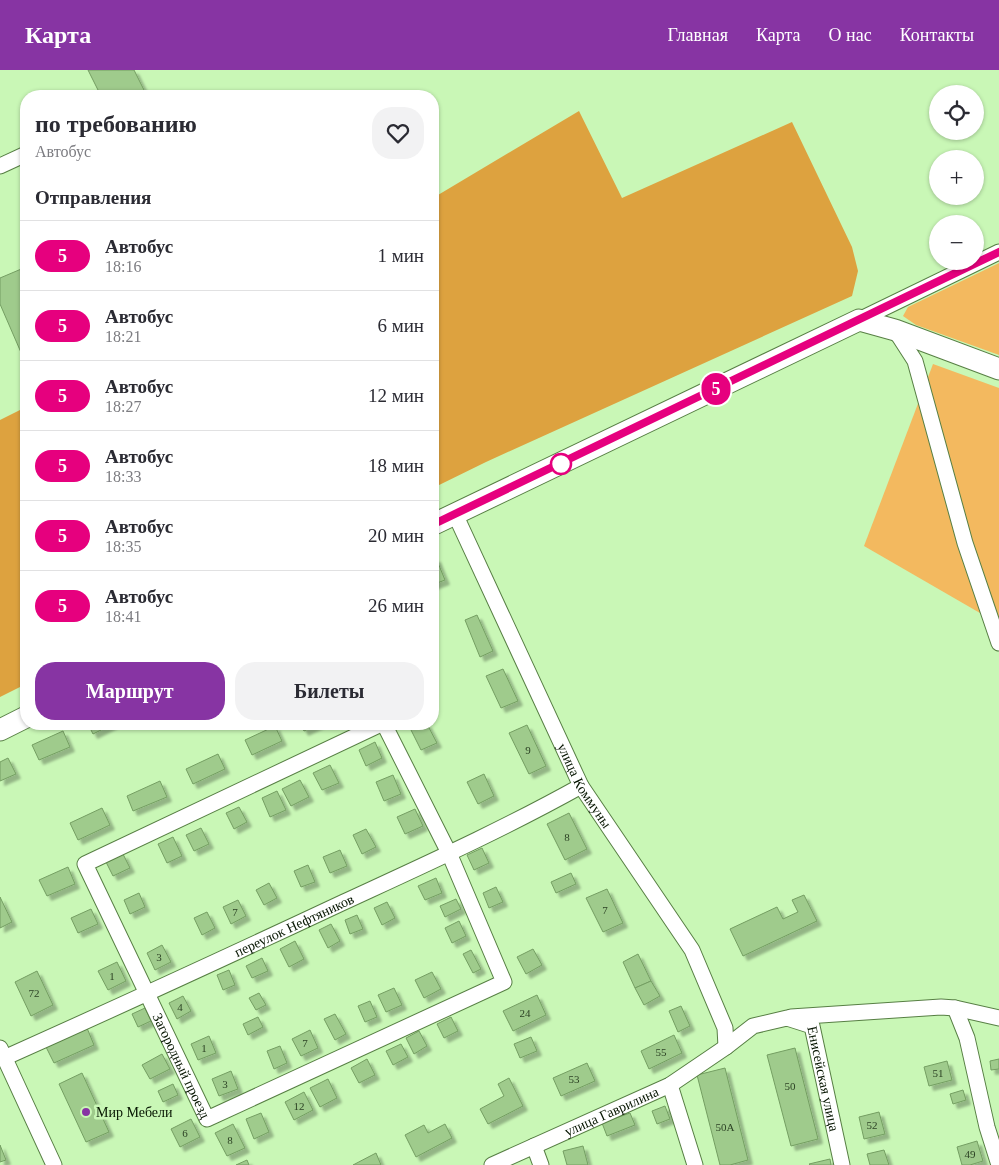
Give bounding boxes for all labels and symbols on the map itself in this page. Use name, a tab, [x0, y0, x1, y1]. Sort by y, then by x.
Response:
line badge: 5	[700, 373, 732, 405]
unlabelled marker	[550, 453, 572, 475]
street label: улица Коммуны	[554, 741, 614, 831]
house number: 9	[525, 744, 531, 756]
house number: 8	[564, 831, 570, 843]
street label: переулок Нефтяников	[232, 891, 357, 960]
house number: 7	[602, 904, 608, 916]
house number: 7	[232, 906, 238, 918]
house number: 3	[156, 951, 162, 963]
house number: 1	[109, 970, 115, 982]
house number: 72	[29, 987, 40, 999]
house number: 4	[177, 1001, 183, 1013]
house number: 24	[520, 1007, 531, 1019]
street label: Загородный проезд	[150, 1011, 213, 1121]
street label: Енисейская улица	[804, 1025, 842, 1133]
house number: 7	[302, 1037, 308, 1049]
house number: 1	[201, 1042, 207, 1054]
house number: 55	[656, 1046, 667, 1058]
house number: 51	[933, 1067, 944, 1079]
house number: 53	[569, 1073, 580, 1085]
house number: 3	[222, 1078, 228, 1090]
house number: 50	[785, 1080, 796, 1092]
street label: улица Гаврилина	[562, 1084, 662, 1139]
house number: 12	[294, 1100, 305, 1112]
place label: Мир Мебели	[96, 1105, 173, 1120]
marker: Мир Мебели	[80, 1106, 92, 1118]
house number: 52	[867, 1119, 878, 1131]
house number: 50А	[716, 1121, 735, 1133]
house number: 6	[182, 1127, 188, 1139]
house number: 8	[227, 1134, 233, 1146]
house number: 49	[965, 1148, 976, 1160]

